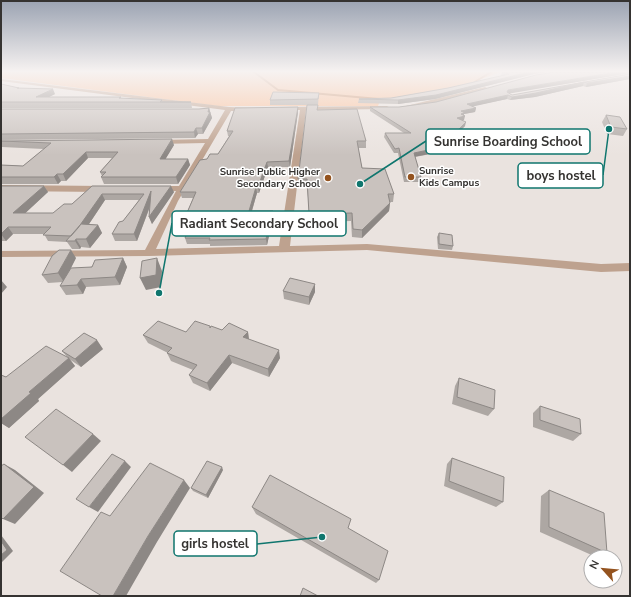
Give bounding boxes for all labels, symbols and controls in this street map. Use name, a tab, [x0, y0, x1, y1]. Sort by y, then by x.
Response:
callout: Sunrise Boarding School	[426, 129, 590, 154]
text: Sunrise Boarding School	[434, 133, 583, 151]
callout: boys hostel	[518, 163, 603, 188]
place label: Sunrise Kids Campus	[419, 164, 479, 190]
place label: Sunrise Public Higher Secondary School	[220, 165, 321, 191]
text: boys hostel	[526, 167, 596, 185]
marker: Sunrise Kids Campus	[406, 172, 416, 182]
marker: Sunrise Public Higher Secondary School	[323, 173, 333, 183]
callout: Radiant Secondary School	[172, 211, 346, 236]
text: Radiant Secondary School	[180, 215, 339, 233]
callout: girls hostel	[174, 531, 257, 556]
text: girls hostel	[181, 535, 250, 553]
north arrow	[583, 549, 623, 589]
text: N	[586, 558, 603, 572]

